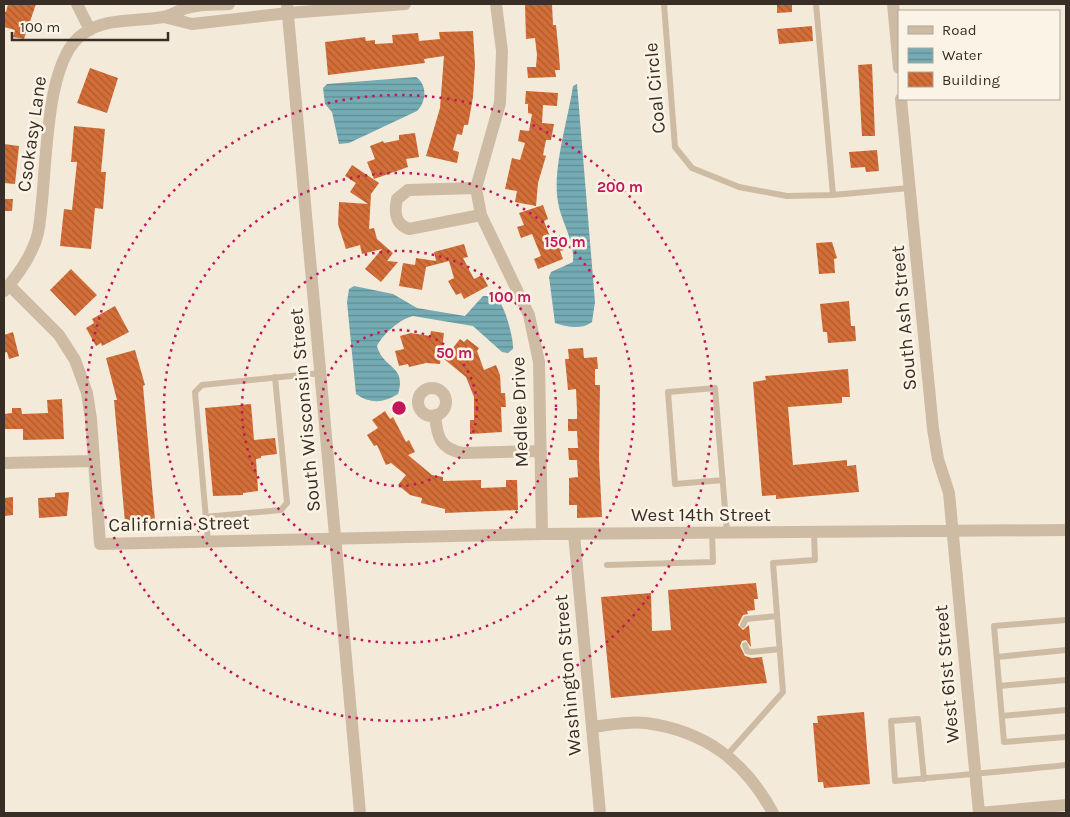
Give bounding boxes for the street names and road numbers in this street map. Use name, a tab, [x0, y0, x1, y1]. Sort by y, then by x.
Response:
street label: Coal Circle	[640, 42, 670, 134]
street label: Csokasy Lane	[13, 75, 51, 193]
street label: South Ash Street	[887, 245, 921, 391]
street label: South Wisconsin Street	[285, 307, 325, 513]
street label: Medlee Drive	[507, 356, 533, 468]
street label: West 14th Street	[631, 504, 771, 526]
street label: California Street	[108, 512, 250, 536]
street label: Washington Street	[550, 593, 586, 757]
street label: West 61st Street	[930, 604, 964, 744]

